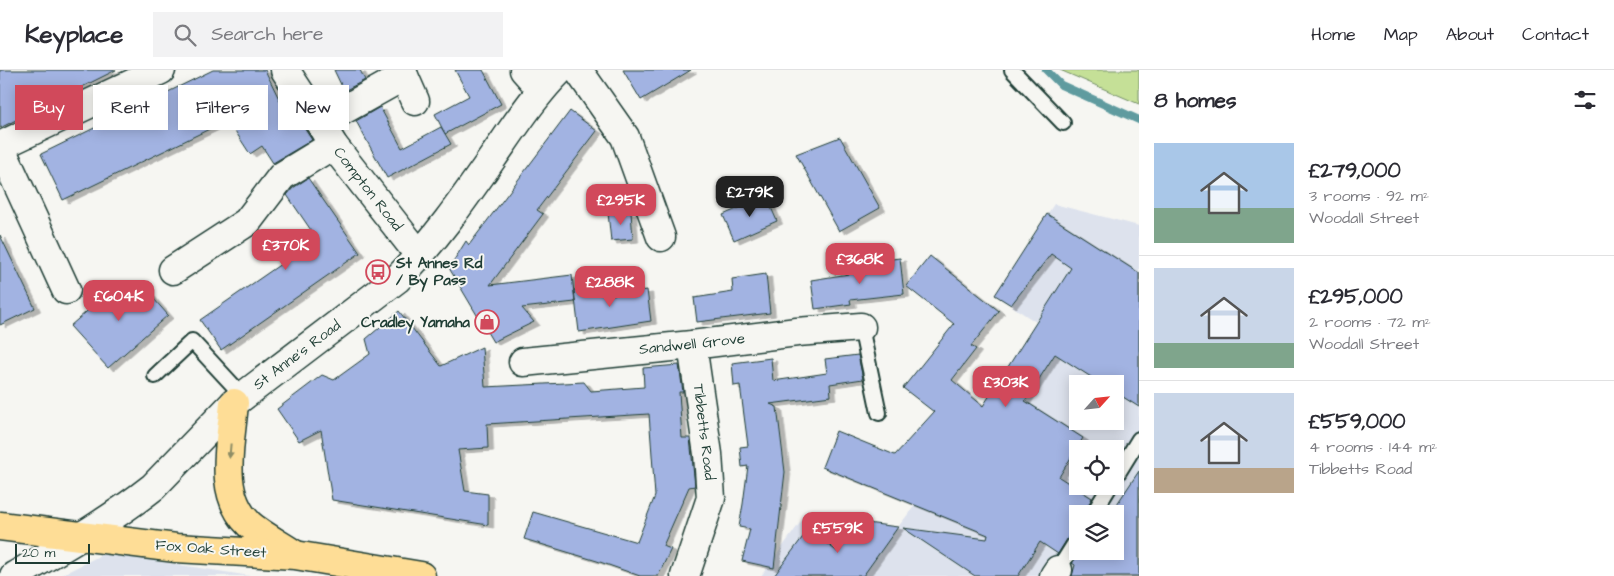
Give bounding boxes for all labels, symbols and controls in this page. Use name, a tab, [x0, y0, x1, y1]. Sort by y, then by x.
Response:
search box	[153, 12, 503, 57]
text: Keyplace	[25, 18, 123, 52]
icon: search	[171, 21, 199, 49]
text: Search here	[211, 21, 323, 48]
text: Home	[1311, 22, 1356, 47]
text: Map	[1384, 22, 1418, 47]
text: About	[1446, 22, 1494, 47]
text: Contact	[1522, 22, 1589, 47]
chip: Buy	[15, 85, 83, 130]
chip: Rent	[93, 85, 168, 130]
chip: Filters	[178, 85, 268, 130]
chip: New	[278, 85, 349, 130]
text: 8 homes	[1154, 86, 1236, 115]
icon: filters	[1571, 86, 1599, 114]
street label: Compton Road	[328, 143, 408, 236]
text: £279,000	[1309, 156, 1401, 185]
icon: home	[1194, 163, 1254, 223]
pin: £279K	[715, 176, 785, 218]
text: £279K	[727, 181, 773, 203]
pin: £295K	[586, 184, 656, 226]
text: 3 rooms · 92 m²	[1309, 185, 1429, 207]
text: £295K	[597, 189, 645, 211]
text: Woodall Street	[1309, 207, 1419, 229]
pin: £370K	[251, 228, 321, 271]
text: £370K	[263, 234, 309, 256]
pin: £368K	[825, 242, 895, 285]
text: £368K	[837, 248, 883, 270]
place label: St Annes Rd / By Pass	[395, 253, 483, 292]
bus stop icon: St Annes Rd / By Pass	[365, 259, 391, 285]
pin: £288K	[575, 266, 645, 308]
text: £288K	[586, 271, 634, 293]
pin: £604K	[84, 280, 154, 322]
text: £295,000	[1309, 282, 1403, 311]
text: £604K	[94, 285, 144, 307]
icon: home	[1194, 288, 1254, 348]
shop icon: Cradley Yamaha	[474, 309, 500, 335]
text: 2 rooms · 72 m²	[1309, 311, 1431, 333]
place label: Cradley Yamaha	[361, 312, 470, 334]
street label: St Anne's Road	[249, 315, 345, 395]
street label: Sandwell Grove	[638, 328, 746, 360]
text: Woodall Street	[1309, 333, 1419, 355]
pin: £303K	[971, 366, 1041, 408]
text: £303K	[984, 371, 1028, 393]
north arrow	[1069, 375, 1124, 430]
map controls	[1069, 375, 1124, 560]
street label: Tibbetts Road	[688, 383, 720, 482]
text: £559,000	[1309, 407, 1406, 436]
icon: home	[1194, 413, 1254, 473]
text: 4 rooms · 144 m²	[1309, 436, 1437, 458]
button: locate	[1069, 440, 1124, 495]
one-way arrow	[226, 444, 234, 460]
text: Tibbetts Road	[1309, 458, 1412, 480]
button: layers	[1069, 505, 1124, 560]
pin: £559K	[803, 512, 873, 554]
text: £559K	[813, 517, 863, 539]
street label: Fox Oak Street	[155, 535, 267, 563]
scale bar	[15, 541, 90, 564]
text: 20 m	[22, 543, 55, 563]

